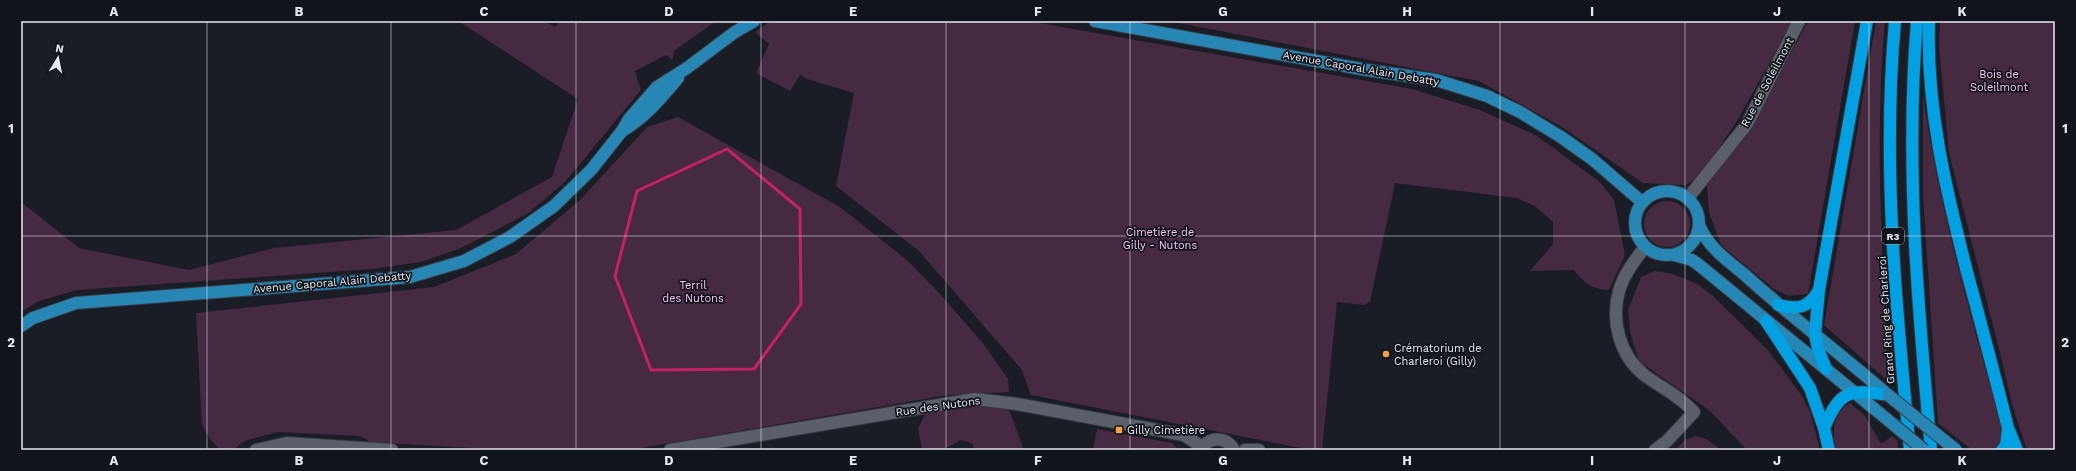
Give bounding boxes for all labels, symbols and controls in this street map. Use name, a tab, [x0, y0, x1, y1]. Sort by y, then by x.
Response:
text: A	[110, 4, 119, 19]
text: B	[295, 4, 304, 19]
text: C	[480, 4, 489, 19]
text: D	[664, 4, 674, 19]
text: E	[849, 4, 857, 19]
text: F	[1034, 4, 1042, 19]
text: G	[1218, 4, 1228, 19]
text: H	[1402, 4, 1412, 19]
text: I	[1590, 4, 1594, 19]
text: J	[1773, 4, 1781, 19]
text: K	[1957, 4, 1967, 19]
street label: Rue de Soleilmont	[1738, 35, 1797, 129]
north arrow	[38, 38, 78, 78]
text: N	[55, 42, 65, 56]
street label: Avenue Caporal Alain Debatty	[1282, 48, 1440, 89]
park label: Bois de Soleilmont	[1970, 68, 2028, 94]
text: 1	[8, 121, 14, 136]
text: 1	[2062, 121, 2068, 136]
park label: Cimetière de Gilly - Nutons	[1123, 226, 1197, 252]
road number: R3	[1882, 228, 1904, 244]
street label: Grand Ring de Charleroi	[1876, 256, 1897, 384]
street label: Avenue Caporal Alain Debatty	[253, 269, 412, 296]
park label: Terril des Nutons	[662, 279, 724, 305]
text: 2	[7, 335, 15, 350]
text: 2	[2061, 335, 2069, 350]
place label: Crématorium de Charleroi (Gilly)	[1394, 342, 1482, 368]
marker: Crématorium de Charleroi (Gilly)	[1381, 349, 1391, 359]
street label: Rue des Nutons	[895, 394, 981, 419]
place label: Gilly Cimetière	[1127, 424, 1205, 437]
marker: Gilly Cimetière	[1114, 425, 1124, 435]
text: A	[110, 453, 119, 468]
text: B	[295, 453, 304, 468]
text: C	[480, 453, 489, 468]
text: D	[664, 453, 674, 468]
text: E	[849, 453, 857, 468]
text: F	[1034, 453, 1042, 468]
text: G	[1218, 453, 1228, 468]
text: H	[1402, 453, 1412, 468]
text: I	[1590, 453, 1594, 468]
text: J	[1773, 453, 1781, 468]
text: K	[1957, 453, 1967, 468]

